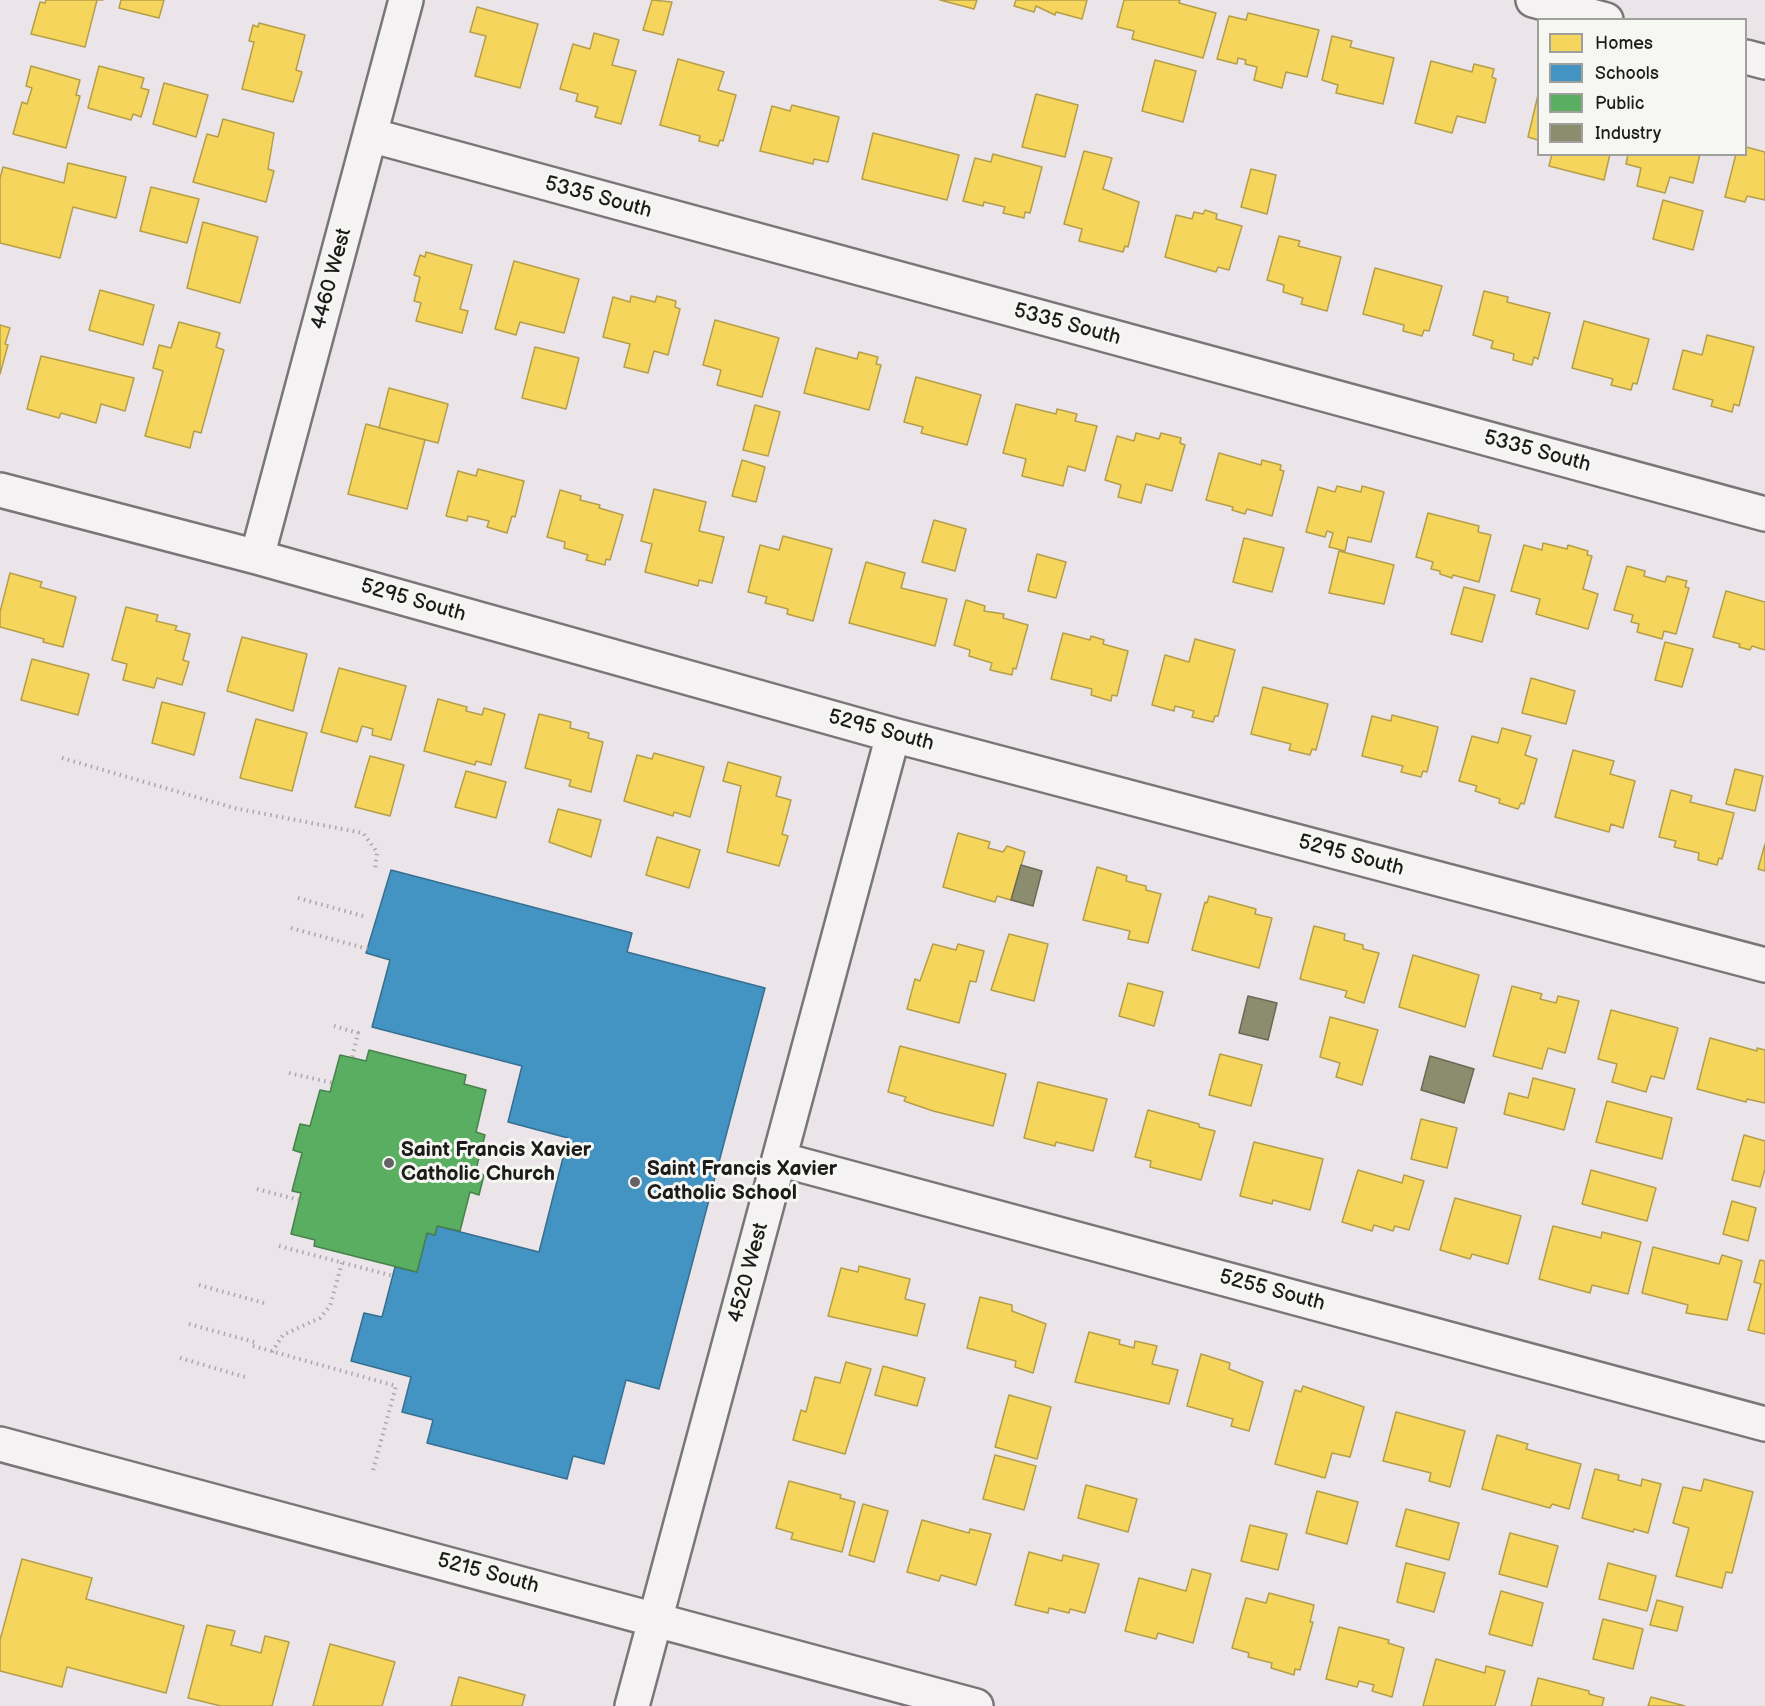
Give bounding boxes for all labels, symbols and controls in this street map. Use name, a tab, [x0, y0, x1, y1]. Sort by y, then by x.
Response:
legend	[1537, 18, 1747, 156]
text: Homes	[1595, 33, 1653, 54]
text: Schools	[1595, 63, 1659, 84]
text: Public	[1595, 93, 1644, 114]
text: Industry	[1595, 123, 1661, 144]
street label: 5335 South	[542, 172, 654, 224]
street label: 4460 West	[306, 226, 358, 332]
street label: 5335 South	[1011, 299, 1123, 351]
street label: 5335 South	[1481, 426, 1593, 478]
street label: 5295 South	[357, 574, 469, 628]
street label: 5295 South	[825, 705, 937, 757]
street label: 5295 South	[1295, 830, 1407, 882]
place label: Saint Francis Xavier Catholic Church	[401, 1138, 591, 1188]
marker: Saint Francis Xavier Catholic Church	[382, 1156, 396, 1170]
place label: Saint Francis Xavier Catholic School	[647, 1157, 837, 1207]
marker: Saint Francis Xavier Catholic School	[628, 1175, 642, 1189]
street label: 4520 West	[724, 1220, 774, 1326]
street label: 5255 South	[1216, 1265, 1328, 1317]
street label: 5215 South	[434, 1548, 542, 1600]

